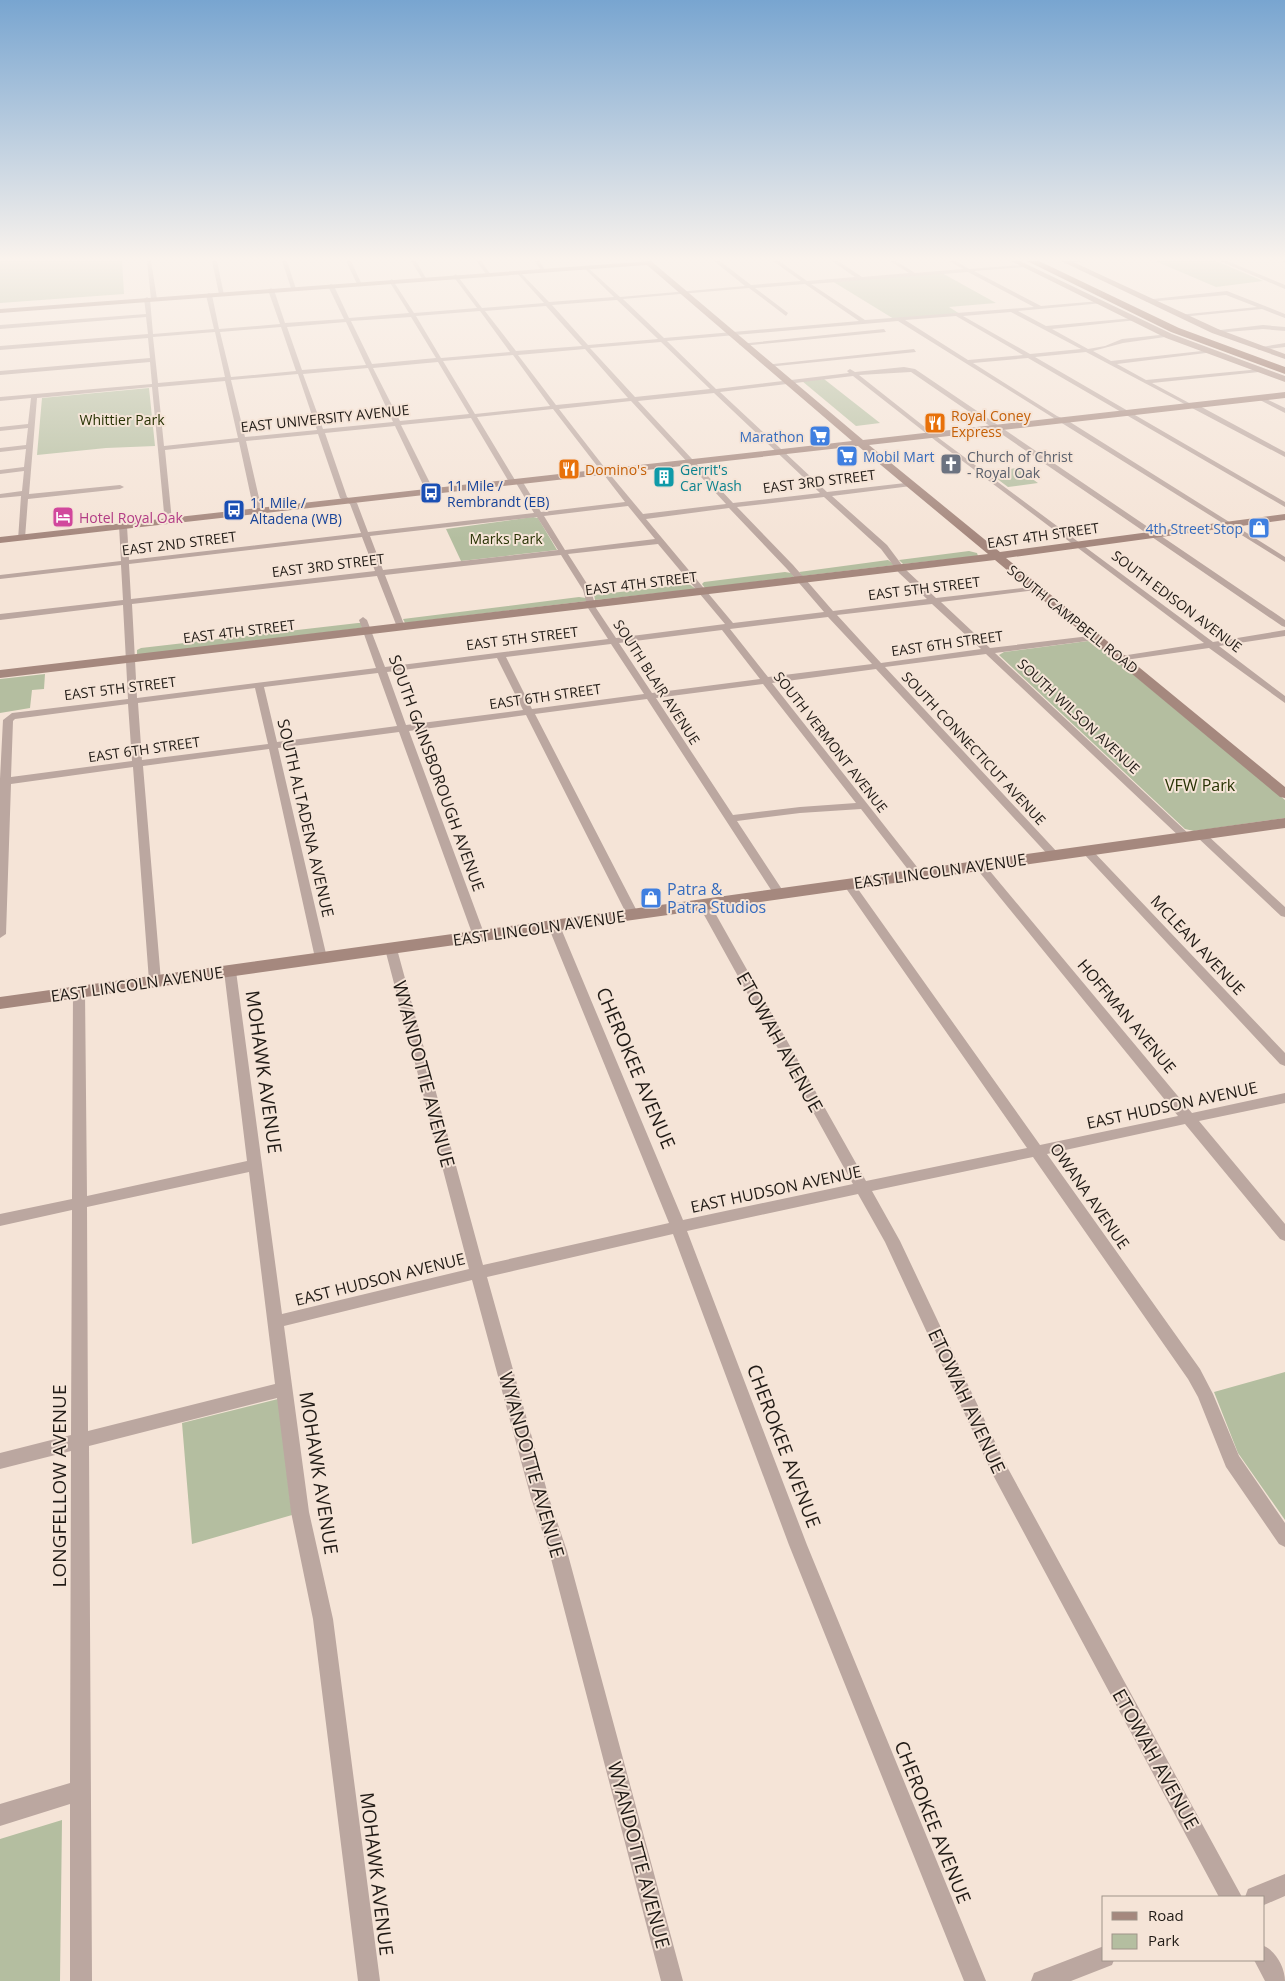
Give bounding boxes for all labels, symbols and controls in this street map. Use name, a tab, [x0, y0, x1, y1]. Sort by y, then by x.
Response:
street label: EAST UNIVERSITY AVENUE	[240, 400, 410, 436]
place label: Royal Coney Express	[951, 406, 1032, 441]
park label: Whittier Park	[79, 410, 165, 429]
restaurant icon: Royal Coney Express	[923, 411, 947, 435]
supermarket icon: Marathon	[808, 424, 832, 448]
place label: Marathon	[740, 427, 804, 446]
supermarket icon: Mobil Mart	[835, 444, 859, 468]
place label: Mobil Mart	[863, 447, 934, 466]
place label: Church of Christ - Royal Oak	[967, 447, 1073, 482]
church icon: Church of Christ - Royal Oak	[939, 452, 963, 476]
restaurant icon: Domino's	[557, 457, 581, 481]
place label: Domino's	[585, 460, 647, 479]
place label: Gerrit's Car Wash	[680, 460, 742, 495]
building icon: Gerrit's Car Wash	[652, 465, 676, 489]
street label: EAST 3RD STREET	[762, 465, 877, 497]
place label: 11 Mile / Rembrandt (EB)	[447, 476, 549, 511]
bus stop icon: 11 Mile / Rembrandt (EB)	[419, 481, 443, 505]
place label: 11 Mile / Altadena (WB)	[250, 493, 342, 528]
bus stop icon: 11 Mile / Altadena (WB)	[222, 498, 246, 522]
hotel icon: Hotel Royal Oak	[51, 505, 75, 529]
place label: Hotel Royal Oak	[79, 508, 183, 527]
shop icon: 4th Street Stop	[1247, 516, 1271, 540]
street label: EAST 4TH STREET	[986, 518, 1100, 552]
place label: 4th Street Stop	[1145, 519, 1243, 538]
street label: EAST 2ND STREET	[121, 527, 238, 559]
park label: Marks Park	[469, 529, 543, 548]
street label: SOUTH EDISON AVENUE	[1108, 546, 1246, 656]
street label: EAST 3RD STREET	[271, 549, 386, 581]
street label: SOUTH CAMPBELL ROAD	[1004, 560, 1142, 678]
street label: EAST 4TH STREET	[584, 567, 698, 599]
street label: EAST 5TH STREET	[867, 572, 981, 604]
street label: EAST 4TH STREET	[182, 615, 296, 647]
street label: SOUTH BLAIR AVENUE	[609, 616, 705, 748]
street label: EAST 5TH STREET	[465, 622, 579, 654]
street label: EAST 6TH STREET	[890, 626, 1004, 660]
street label: SOUTH GAINSBOROUGH AVENUE	[384, 652, 490, 894]
street label: SOUTH WILSON AVENUE	[1014, 654, 1144, 778]
street label: SOUTH CONNECTICUT AVENUE	[898, 667, 1050, 829]
street label: SOUTH VERMONT AVENUE	[770, 668, 892, 816]
street label: EAST 5TH STREET	[63, 672, 177, 704]
street label: EAST 6TH STREET	[488, 679, 602, 713]
street label: SOUTH ALTADENA AVENUE	[272, 717, 340, 919]
street label: EAST 6TH STREET	[87, 732, 201, 766]
park label: VFW Park	[1165, 774, 1236, 796]
street label: EAST LINCOLN AVENUE	[852, 848, 1028, 894]
place label: Patra & Patra Studios	[667, 878, 766, 918]
shop icon: Patra & Patra Studios	[639, 886, 663, 910]
street label: MCLEAN AVENUE	[1146, 890, 1250, 1000]
street label: EAST LINCOLN AVENUE	[451, 905, 627, 951]
street label: HOFFMAN AVENUE	[1073, 954, 1181, 1078]
street label: EAST LINCOLN AVENUE	[49, 961, 225, 1007]
street label: ETOWAH AVENUE	[731, 967, 829, 1117]
street label: WYANDOTTE AVENUE	[387, 978, 461, 1170]
street label: CHEROKEE AVENUE	[590, 983, 682, 1153]
street label: MOHAWK AVENUE	[240, 989, 288, 1155]
street label: EAST HUDSON AVENUE	[1084, 1076, 1260, 1134]
street label: OWANA AVENUE	[1045, 1139, 1135, 1253]
street label: EAST HUDSON AVENUE	[688, 1160, 864, 1218]
street label: EAST HUDSON AVENUE	[293, 1247, 467, 1311]
street label: ETOWAH AVENUE	[922, 1324, 1012, 1478]
street label: CHEROKEE AVENUE	[741, 1360, 827, 1532]
street label: WYANDOTTE AVENUE	[493, 1369, 571, 1561]
street label: LONGFELLOW AVENUE	[46, 1385, 72, 1587]
street label: MOHAWK AVENUE	[293, 1390, 345, 1556]
street label: ETOWAH AVENUE	[1107, 1684, 1205, 1834]
street label: CHEROKEE AVENUE	[888, 1737, 978, 1907]
street label: WYANDOTTE AVENUE	[602, 1759, 676, 1951]
street label: MOHAWK AVENUE	[354, 1791, 400, 1957]
legend	[1102, 1896, 1265, 1961]
text: Road	[1148, 1905, 1184, 1925]
text: Park	[1148, 1930, 1179, 1950]

